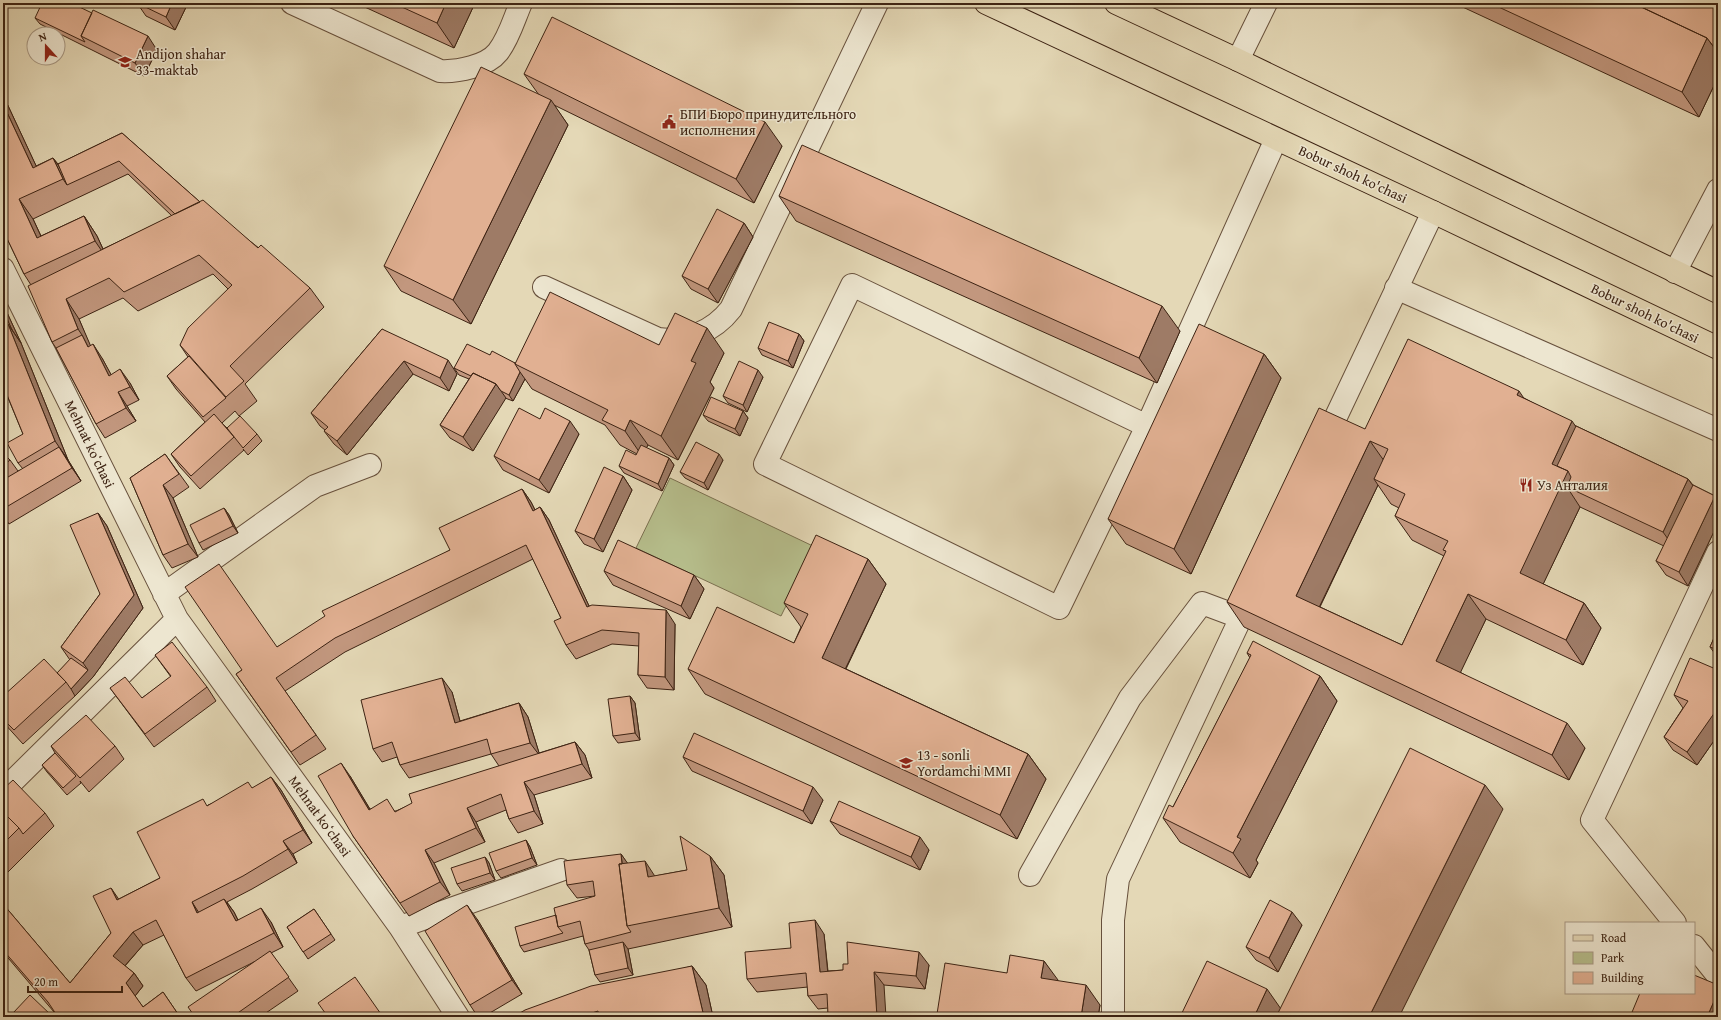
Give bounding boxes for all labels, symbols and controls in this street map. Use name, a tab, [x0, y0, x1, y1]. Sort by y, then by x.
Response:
north arrow	[26, 26, 66, 66]
text: N	[36, 28, 49, 45]
place label: Andijon shahar 33-maktab	[136, 44, 226, 80]
school or university icon: Andijon shahar 33-maktab	[117, 54, 133, 70]
place label: БПИ Бюро принудительного исполнения	[680, 104, 856, 140]
public building icon: БПИ Бюро принудительного исполнения	[661, 114, 677, 130]
street label: Bobur shoh ko'chasi	[1295, 140, 1411, 208]
street label: Bobur shoh ko'chasi	[1588, 278, 1702, 348]
street label: Mehnat koʻchasi	[60, 397, 120, 491]
place label: Уз Анталия	[1537, 475, 1608, 495]
restaurant icon: Уз Анталия	[1518, 477, 1534, 493]
place label: 13 - sonli Yordamchi MMI	[917, 745, 1011, 781]
school or university icon: 13 - sonli Yordamchi MMI	[898, 755, 914, 771]
street label: Mehnat koʻchasi	[284, 771, 356, 861]
legend	[1565, 922, 1695, 994]
text: Road	[1601, 929, 1627, 946]
text: Park	[1601, 949, 1625, 966]
scale bar	[28, 968, 122, 994]
text: Building	[1601, 969, 1644, 986]
text: 20 m	[34, 973, 58, 990]

